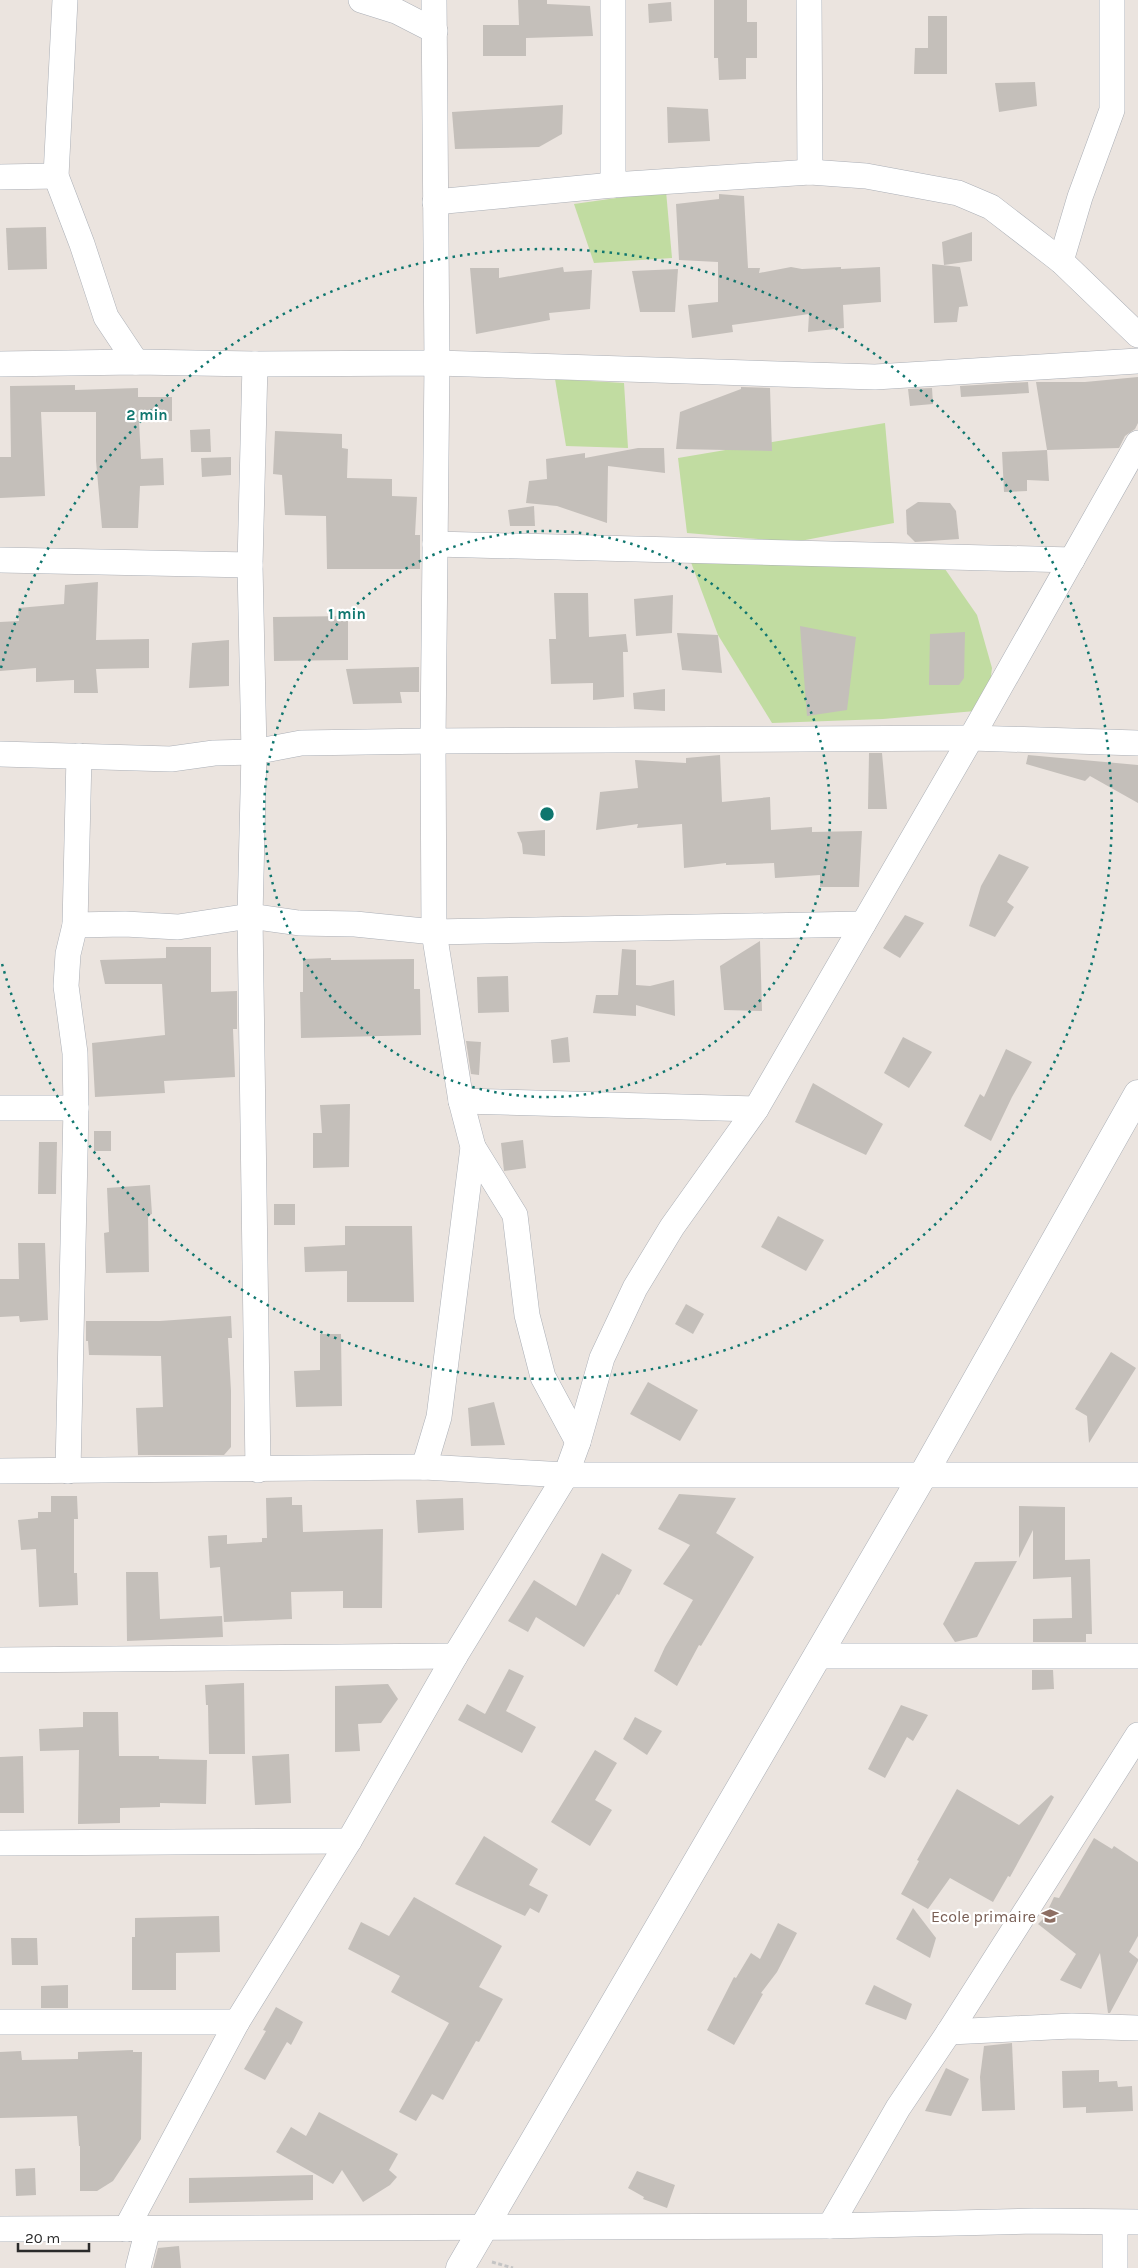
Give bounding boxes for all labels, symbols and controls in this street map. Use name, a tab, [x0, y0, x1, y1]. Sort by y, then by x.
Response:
text: 2 min	[126, 406, 168, 424]
text: 1 min	[328, 605, 366, 623]
centre of rings	[538, 805, 556, 823]
school or university icon: Ecole primaire	[1040, 1906, 1060, 1926]
place label: Ecole primaire	[931, 1907, 1036, 1926]
scale bar	[18, 2220, 89, 2252]
text: 20 m	[25, 2229, 60, 2247]

